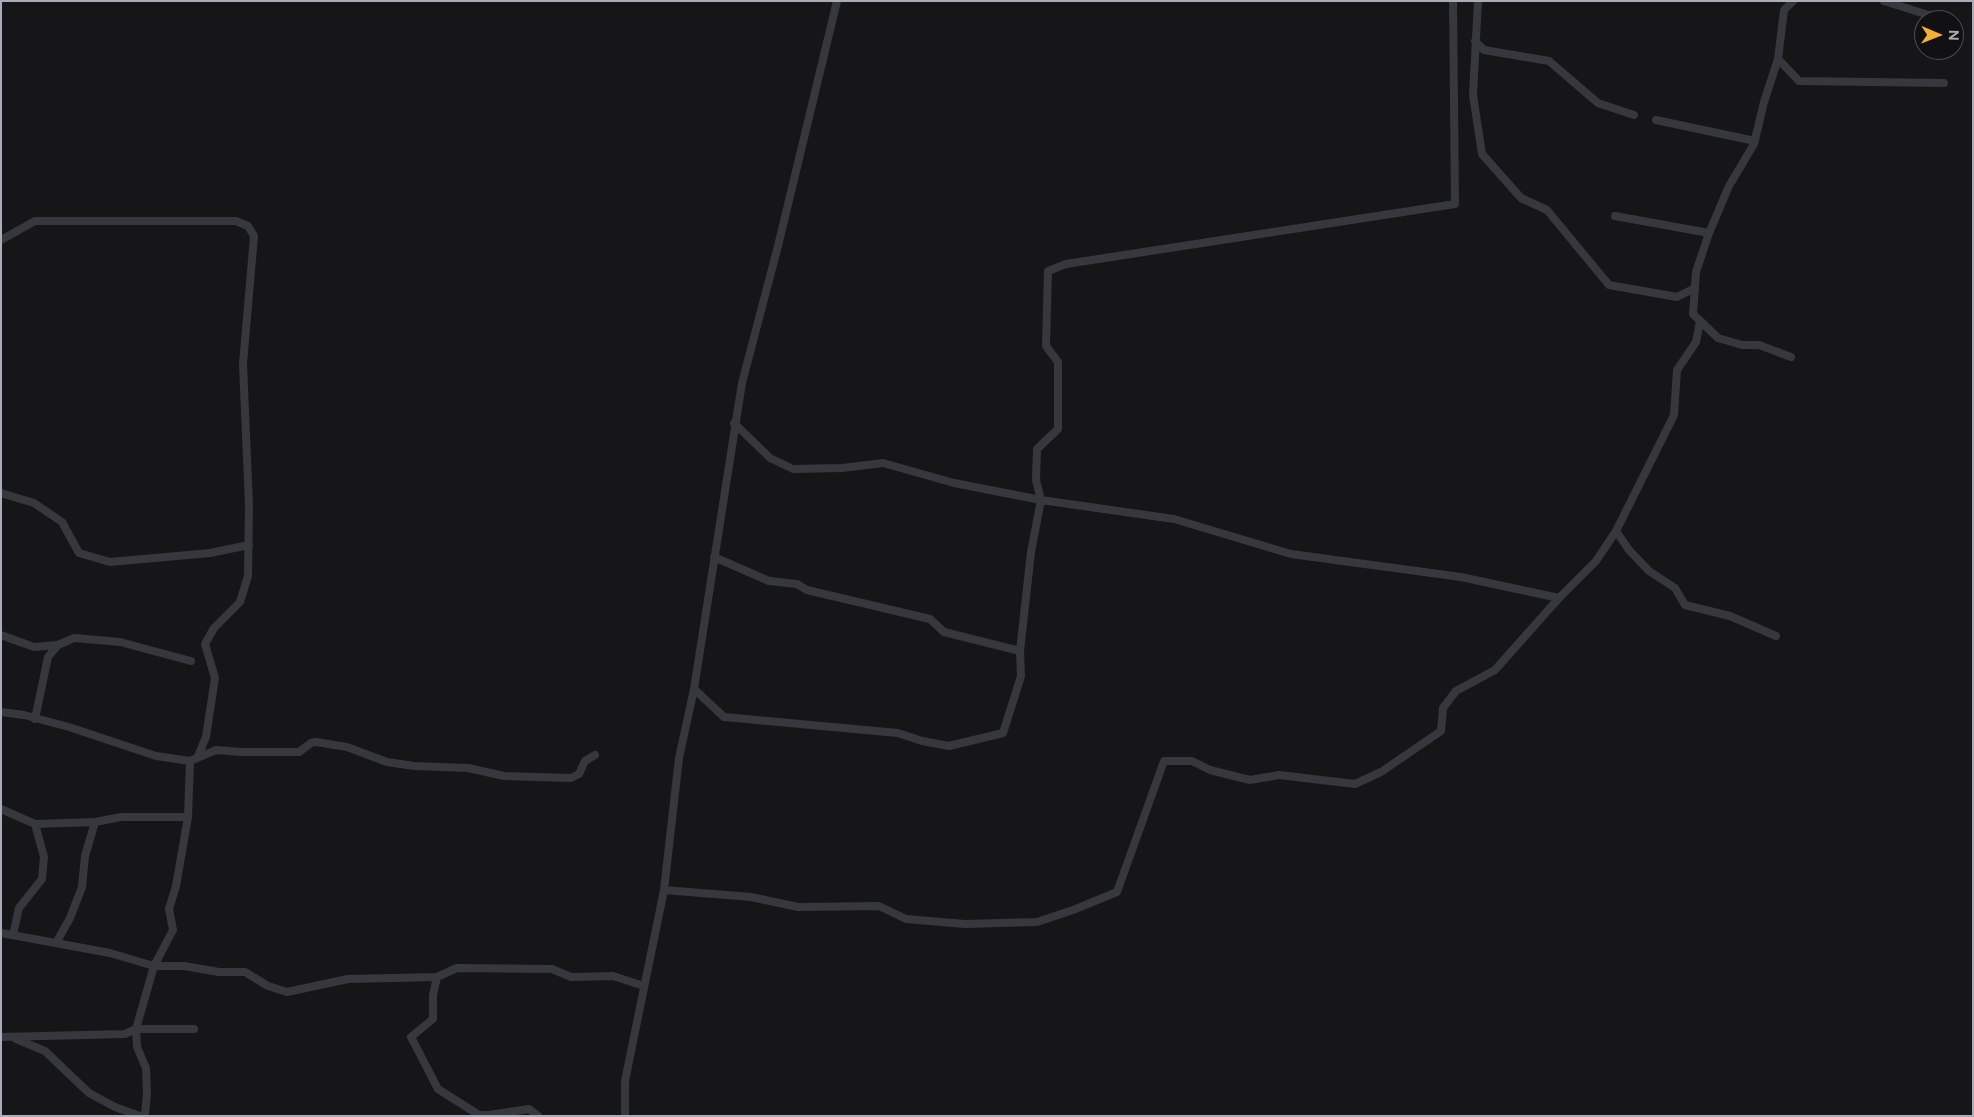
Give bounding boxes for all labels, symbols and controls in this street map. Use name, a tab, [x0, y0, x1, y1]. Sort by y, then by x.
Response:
north arrow	[1914, 10, 1964, 60]
text: N	[1945, 30, 1962, 41]

